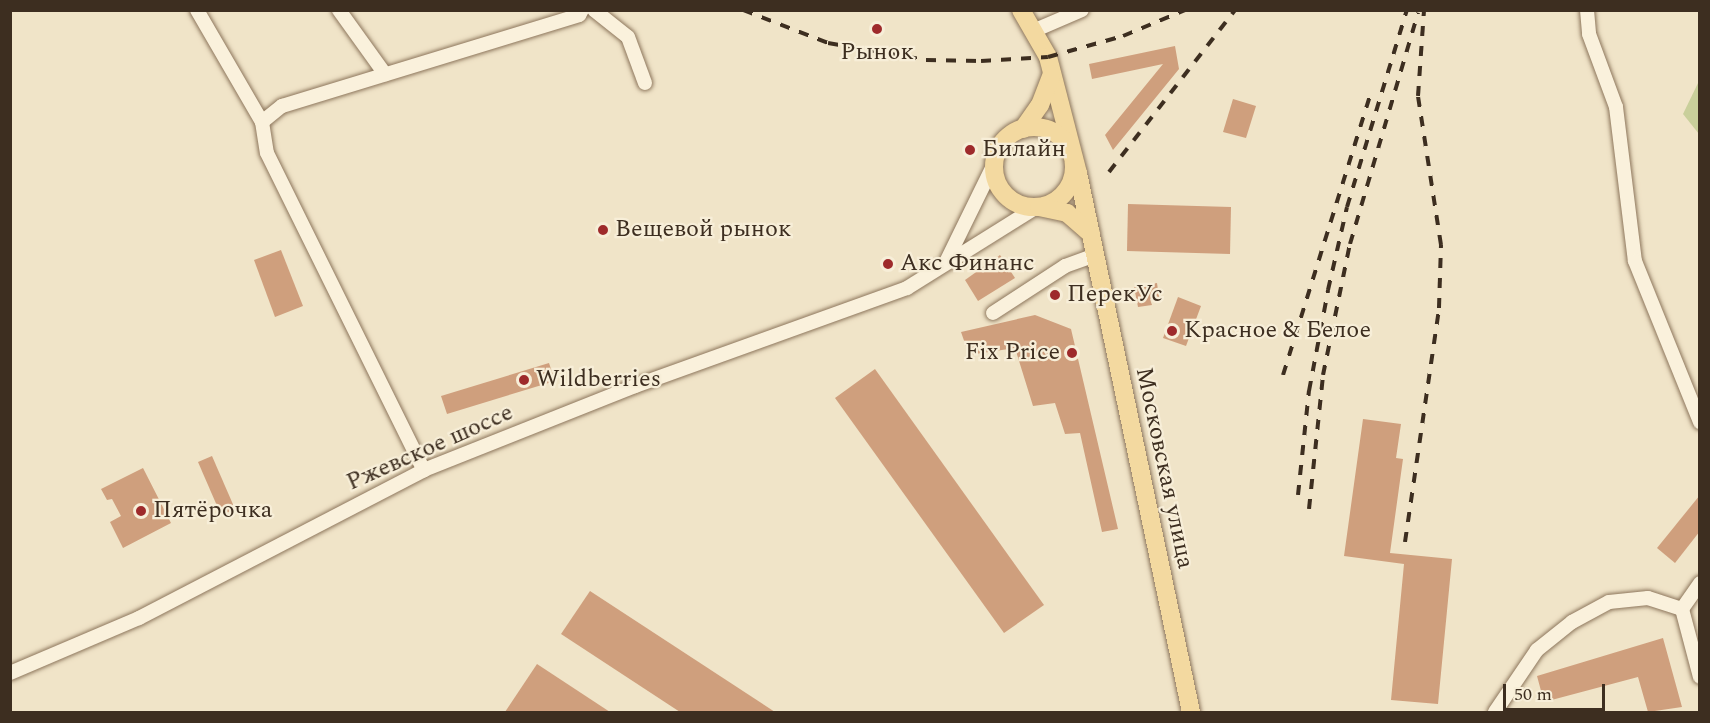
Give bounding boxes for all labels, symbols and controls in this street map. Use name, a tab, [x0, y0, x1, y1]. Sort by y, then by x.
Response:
marker: Рынок	[870, 22, 884, 36]
place label: Рынок	[840, 39, 914, 67]
place label: Билайн	[982, 136, 1066, 164]
marker: Билайн	[963, 143, 977, 157]
place label: Вещевой рынок	[615, 216, 791, 244]
marker: Вещевой рынок	[596, 223, 610, 237]
place label: Акс Финанс	[900, 250, 1035, 278]
marker: Акс Финанс	[881, 257, 895, 271]
place label: ПерекУс	[1067, 281, 1163, 309]
marker: ПерекУс	[1048, 288, 1062, 302]
place label: Красное & Белое	[1184, 317, 1371, 345]
marker: Красное & Белое	[1165, 324, 1179, 338]
place label: Fix Price	[965, 339, 1060, 367]
marker: Fix Price	[1065, 346, 1079, 360]
street label: Московская улица	[1129, 365, 1199, 571]
place label: Wildberries	[536, 366, 661, 394]
marker: Wildberries	[517, 373, 531, 387]
street label: Ржевское шоссе	[342, 398, 518, 498]
place label: Пятёрочка	[153, 497, 272, 525]
marker: Пятёрочка	[134, 504, 148, 518]
scale bar	[1506, 672, 1608, 710]
text: 50 m	[1514, 681, 1552, 708]

